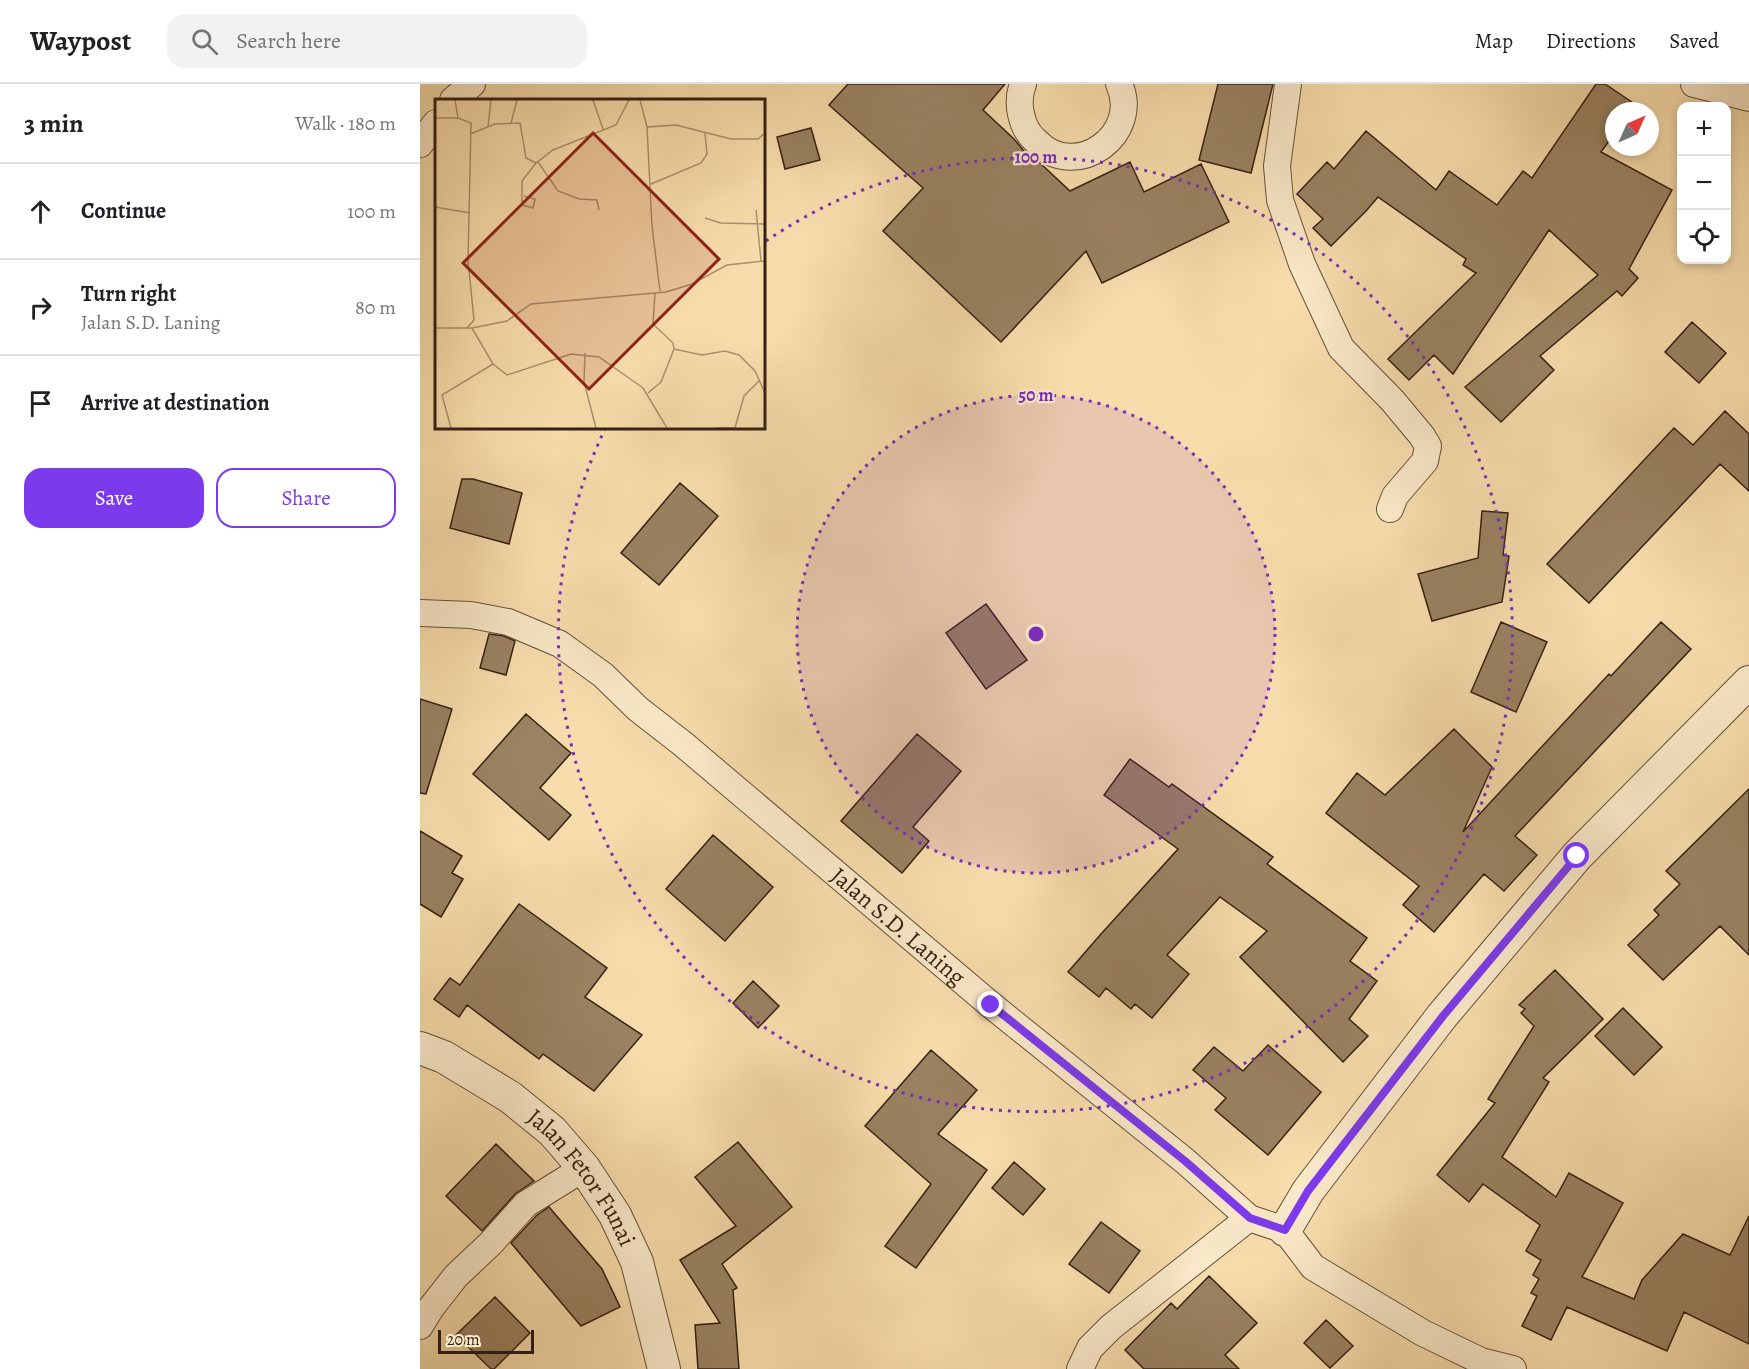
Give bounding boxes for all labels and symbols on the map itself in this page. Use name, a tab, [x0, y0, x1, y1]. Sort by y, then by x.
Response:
inset map	[435, 99, 765, 429]
north arrow	[1605, 102, 1659, 156]
text: 100 m	[1015, 145, 1057, 169]
text: 50 m	[1019, 383, 1053, 407]
centre of rings	[1026, 624, 1046, 644]
route start	[1563, 842, 1589, 868]
street label: Jalan S.D. Laning	[824, 860, 972, 993]
route end	[977, 991, 1003, 1017]
street label: Jalan Fetor Funai	[520, 1101, 643, 1251]
scale bar	[438, 1327, 534, 1354]

